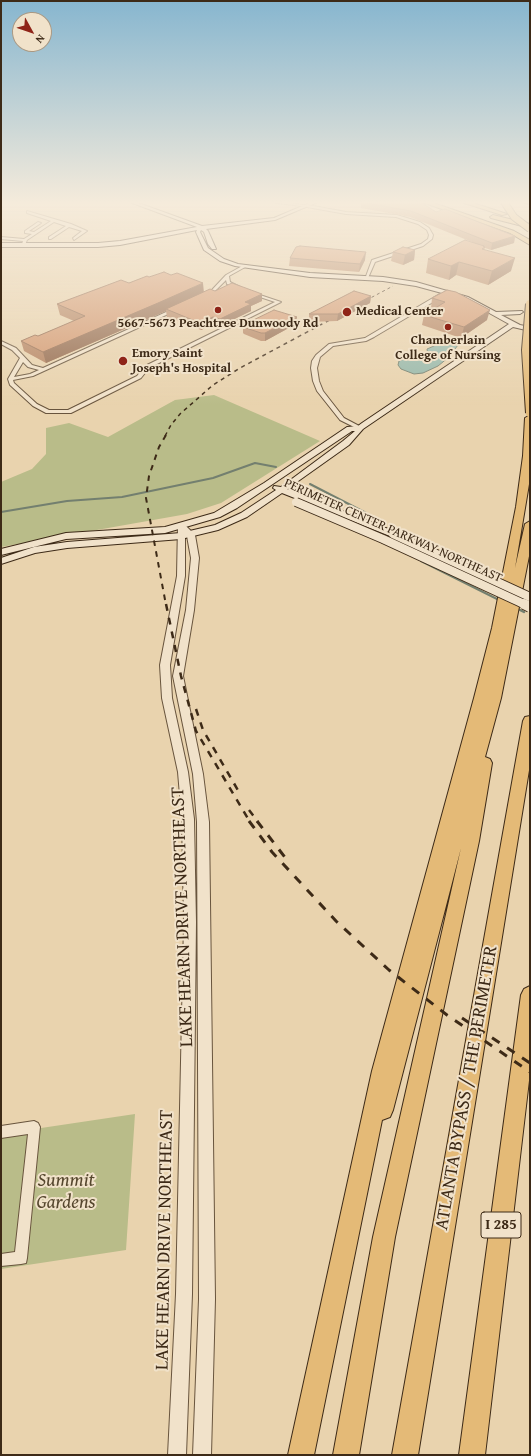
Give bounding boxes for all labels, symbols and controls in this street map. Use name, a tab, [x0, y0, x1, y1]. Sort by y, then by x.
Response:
north arrow	[12, 12, 52, 52]
text: N	[32, 31, 49, 47]
place label: Medical Center	[356, 304, 443, 320]
marker: 5667-5673 Peachtree Dunwoody Rd	[213, 305, 223, 315]
marker: Medical Center	[341, 306, 353, 318]
place label: 5667-5673 Peachtree Dunwoody Rd	[118, 316, 318, 332]
marker: Chamberlain College of Nursing	[443, 322, 453, 332]
place label: Chamberlain College of Nursing	[395, 333, 501, 364]
place label: Emory Saint Joseph's Hospital	[132, 346, 231, 377]
marker: Emory Saint Joseph's Hospital	[117, 355, 129, 367]
street label: PERIMETER CENTER PARKWAY NORTHEAST	[281, 476, 505, 586]
street label: LAKE HEARN DRIVE NORTHEAST	[167, 786, 199, 1048]
street label: ATLANTA BYPASS / THE PERIMETER	[431, 944, 503, 1232]
street label: LAKE HEARN DRIVE NORTHEAST	[151, 1110, 179, 1370]
park label: Summit Gardens	[37, 1170, 95, 1214]
road number: I 285	[481, 1212, 521, 1238]

